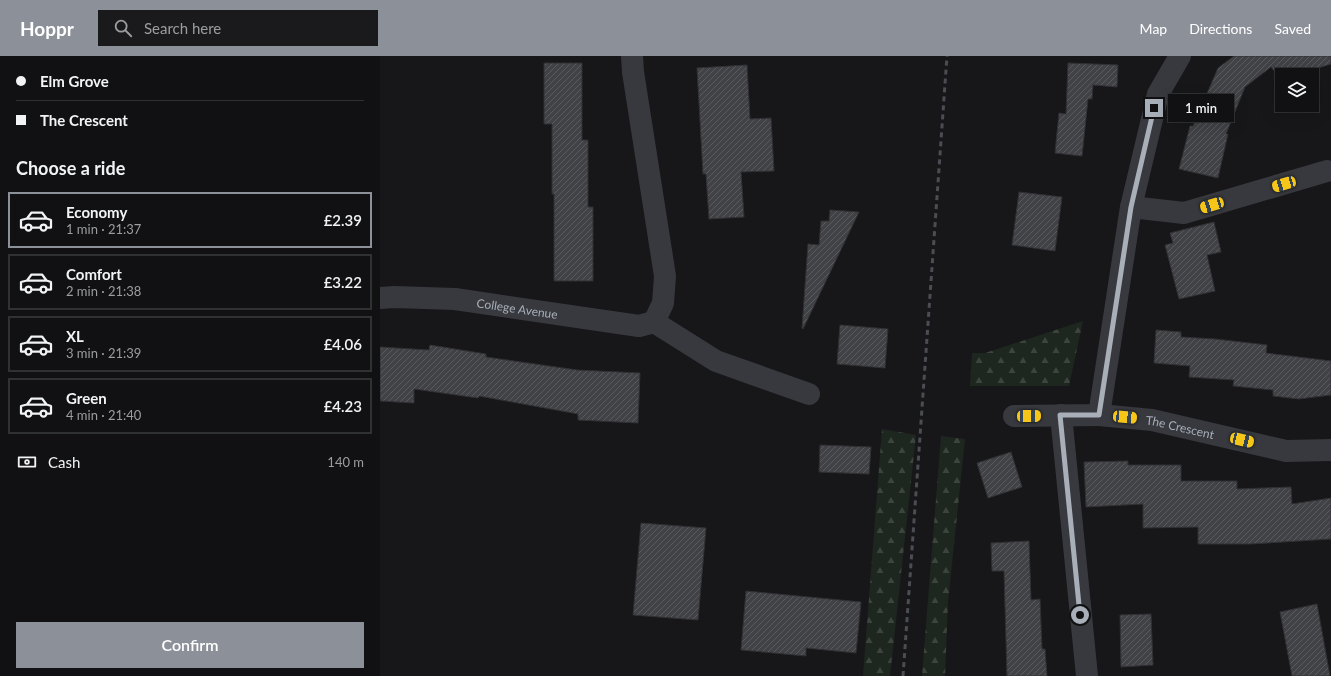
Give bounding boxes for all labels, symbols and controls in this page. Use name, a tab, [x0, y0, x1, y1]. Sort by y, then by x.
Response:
search box	[98, 10, 378, 46]
text: Hoppr	[20, 17, 74, 40]
icon: search	[112, 17, 134, 39]
text: Search here	[144, 19, 221, 37]
text: Map	[1140, 20, 1167, 37]
text: Directions	[1189, 20, 1252, 37]
text: Saved	[1274, 20, 1311, 37]
map controls	[1275, 68, 1319, 112]
button: layers	[1275, 68, 1319, 112]
text: Elm Grove	[40, 72, 109, 90]
callout: 1 min	[1168, 94, 1234, 122]
route end	[1145, 99, 1163, 117]
text: 1 min	[1185, 100, 1217, 116]
text: The Crescent	[40, 111, 128, 129]
text: Choose a ride	[16, 157, 125, 179]
car	[1271, 175, 1297, 193]
car	[1199, 196, 1225, 214]
icon: car	[18, 202, 54, 238]
text: Economy	[66, 203, 127, 221]
text: £2.39	[324, 211, 362, 229]
text: 1 min · 21:37	[66, 221, 141, 237]
icon: car	[18, 264, 54, 300]
text: Comfort	[66, 265, 122, 283]
text: £3.22	[324, 273, 362, 291]
text: 2 min · 21:38	[66, 283, 141, 299]
street label: College Avenue	[476, 295, 559, 321]
icon: car	[18, 326, 54, 362]
text: XL	[66, 327, 84, 345]
text: £4.06	[324, 335, 362, 353]
text: 3 min · 21:39	[66, 345, 141, 361]
icon: car	[18, 388, 54, 424]
text: Green	[66, 389, 107, 407]
text: £4.23	[324, 397, 362, 415]
text: 4 min · 21:40	[66, 407, 141, 423]
car	[1017, 410, 1041, 422]
car	[1113, 410, 1137, 424]
street label: The Crescent	[1145, 412, 1216, 442]
car	[1229, 431, 1255, 449]
icon: cash	[16, 451, 38, 473]
text: Cash	[48, 453, 80, 471]
text: 140 m	[327, 454, 364, 470]
route start	[1071, 606, 1089, 624]
button: Confirm	[16, 622, 364, 668]

